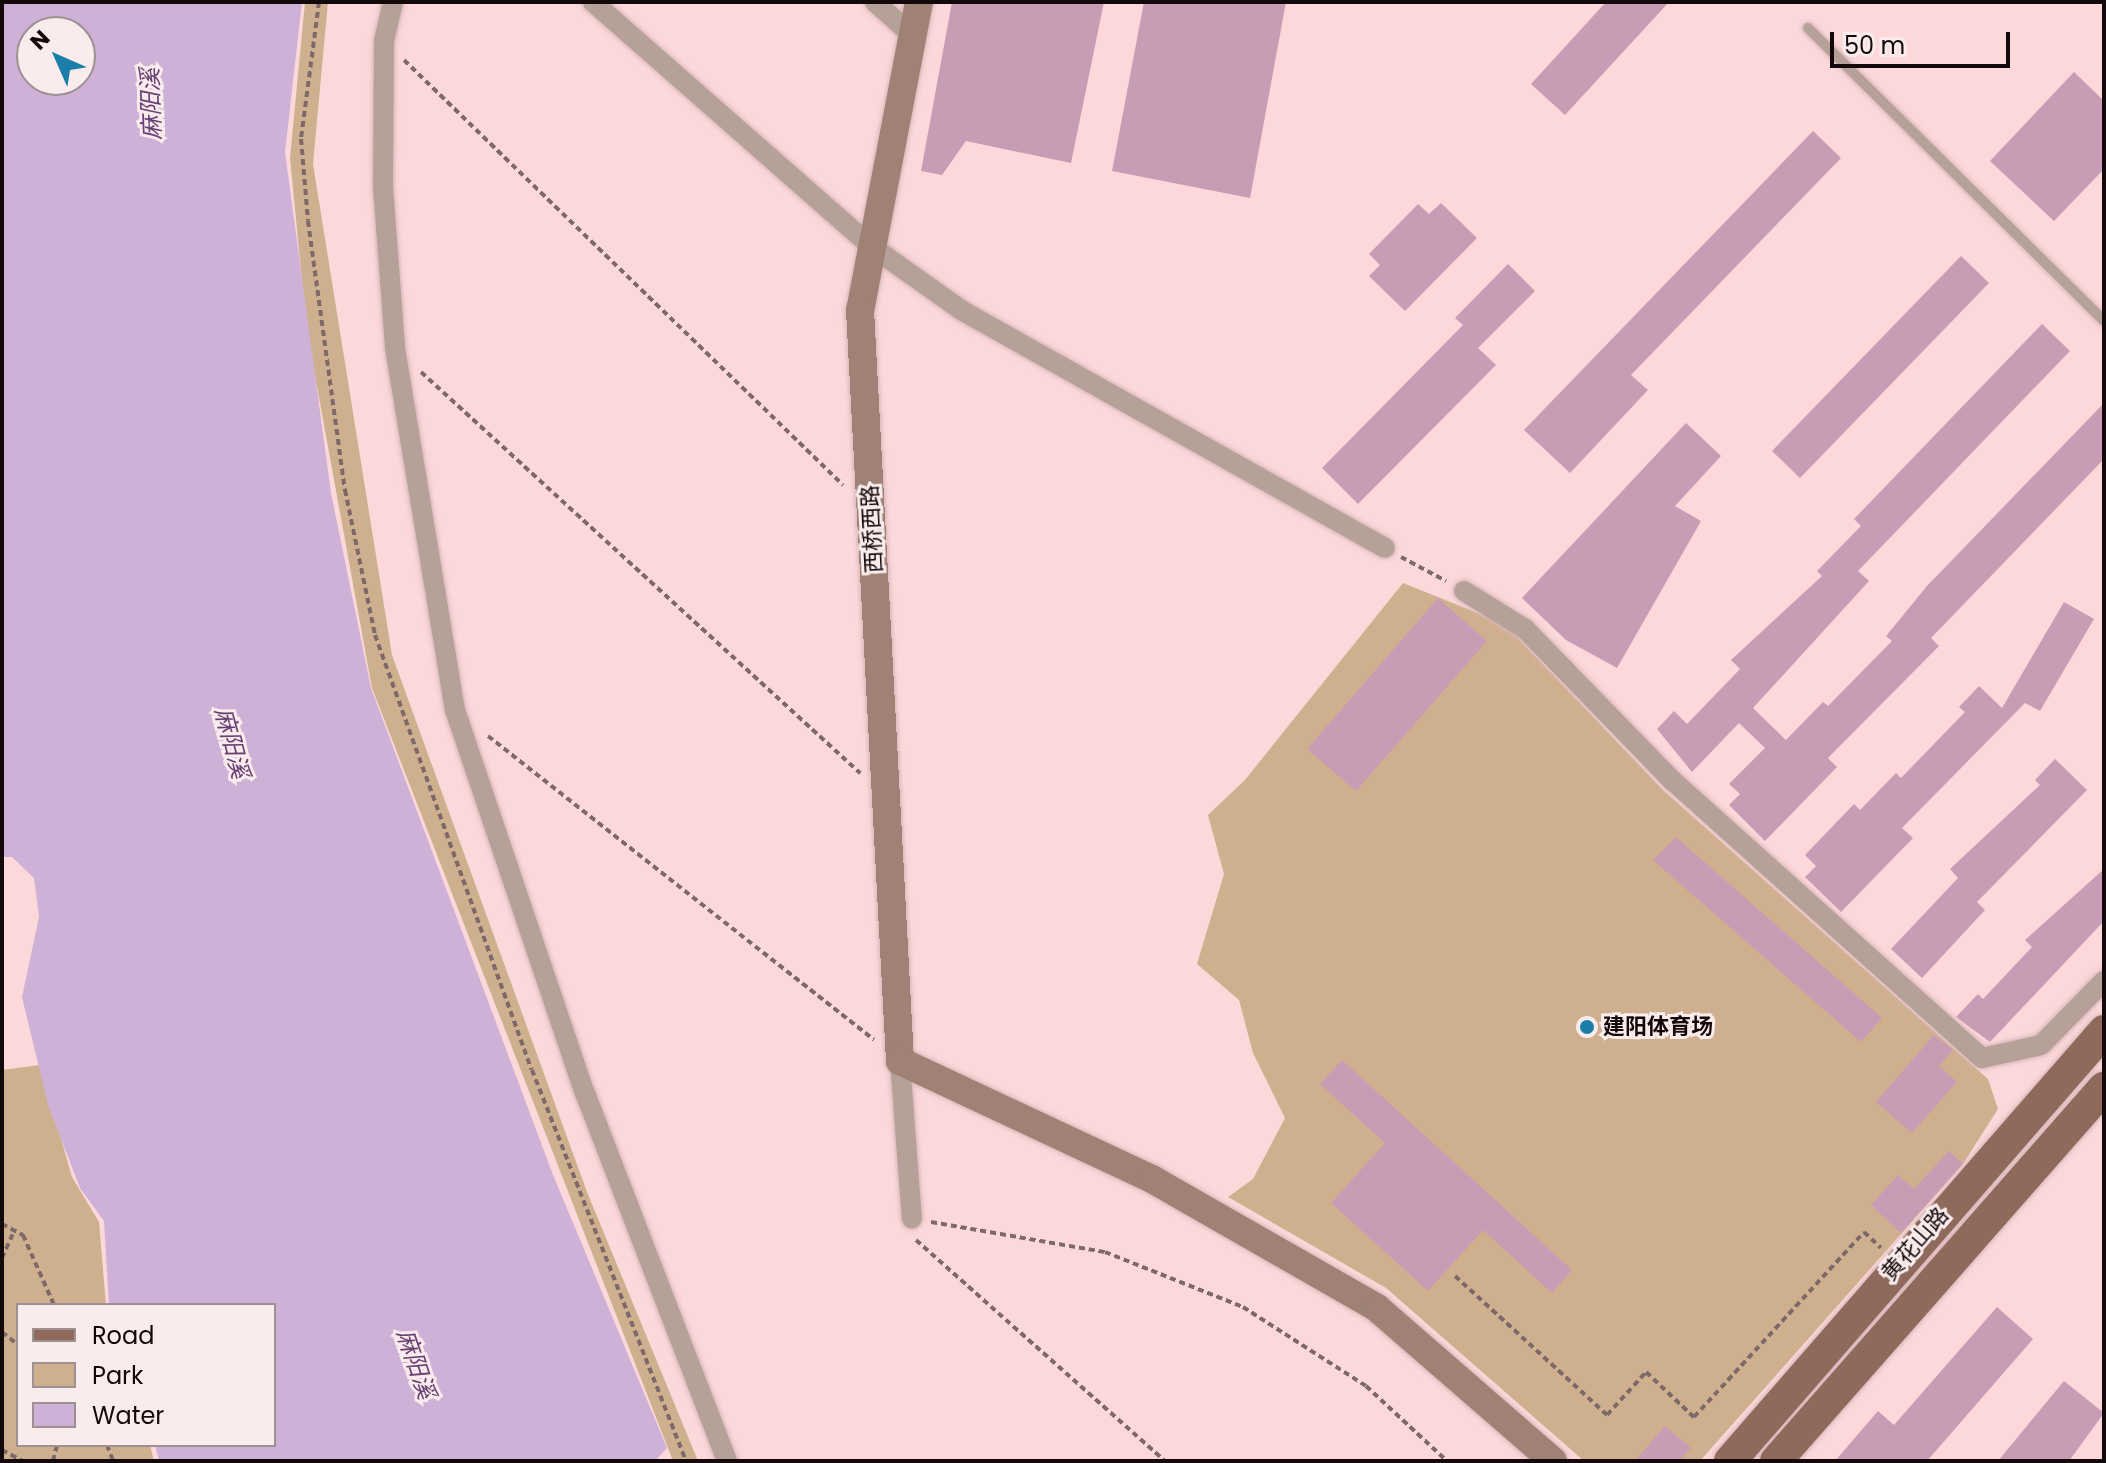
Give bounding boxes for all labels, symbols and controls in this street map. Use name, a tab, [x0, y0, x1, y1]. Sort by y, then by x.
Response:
north arrow	[16, 16, 96, 96]
scale bar	[1834, 16, 2014, 66]
text: N	[23, 23, 57, 57]
text: 50 m	[1844, 29, 1905, 62]
water label: 麻阳溪	[135, 68, 167, 140]
street label: 西桥西路	[857, 484, 887, 574]
water label: 麻阳溪	[209, 704, 255, 782]
place label: 建阳体育场	[1603, 1014, 1713, 1040]
marker: 建阳体育场	[1578, 1018, 1596, 1036]
street label: 黄花山路	[1876, 1202, 1954, 1286]
legend	[16, 1303, 276, 1447]
text: Road	[92, 1319, 154, 1352]
water label: 麻阳溪	[391, 1325, 441, 1403]
text: Park	[92, 1359, 143, 1392]
text: Water	[92, 1399, 164, 1432]

